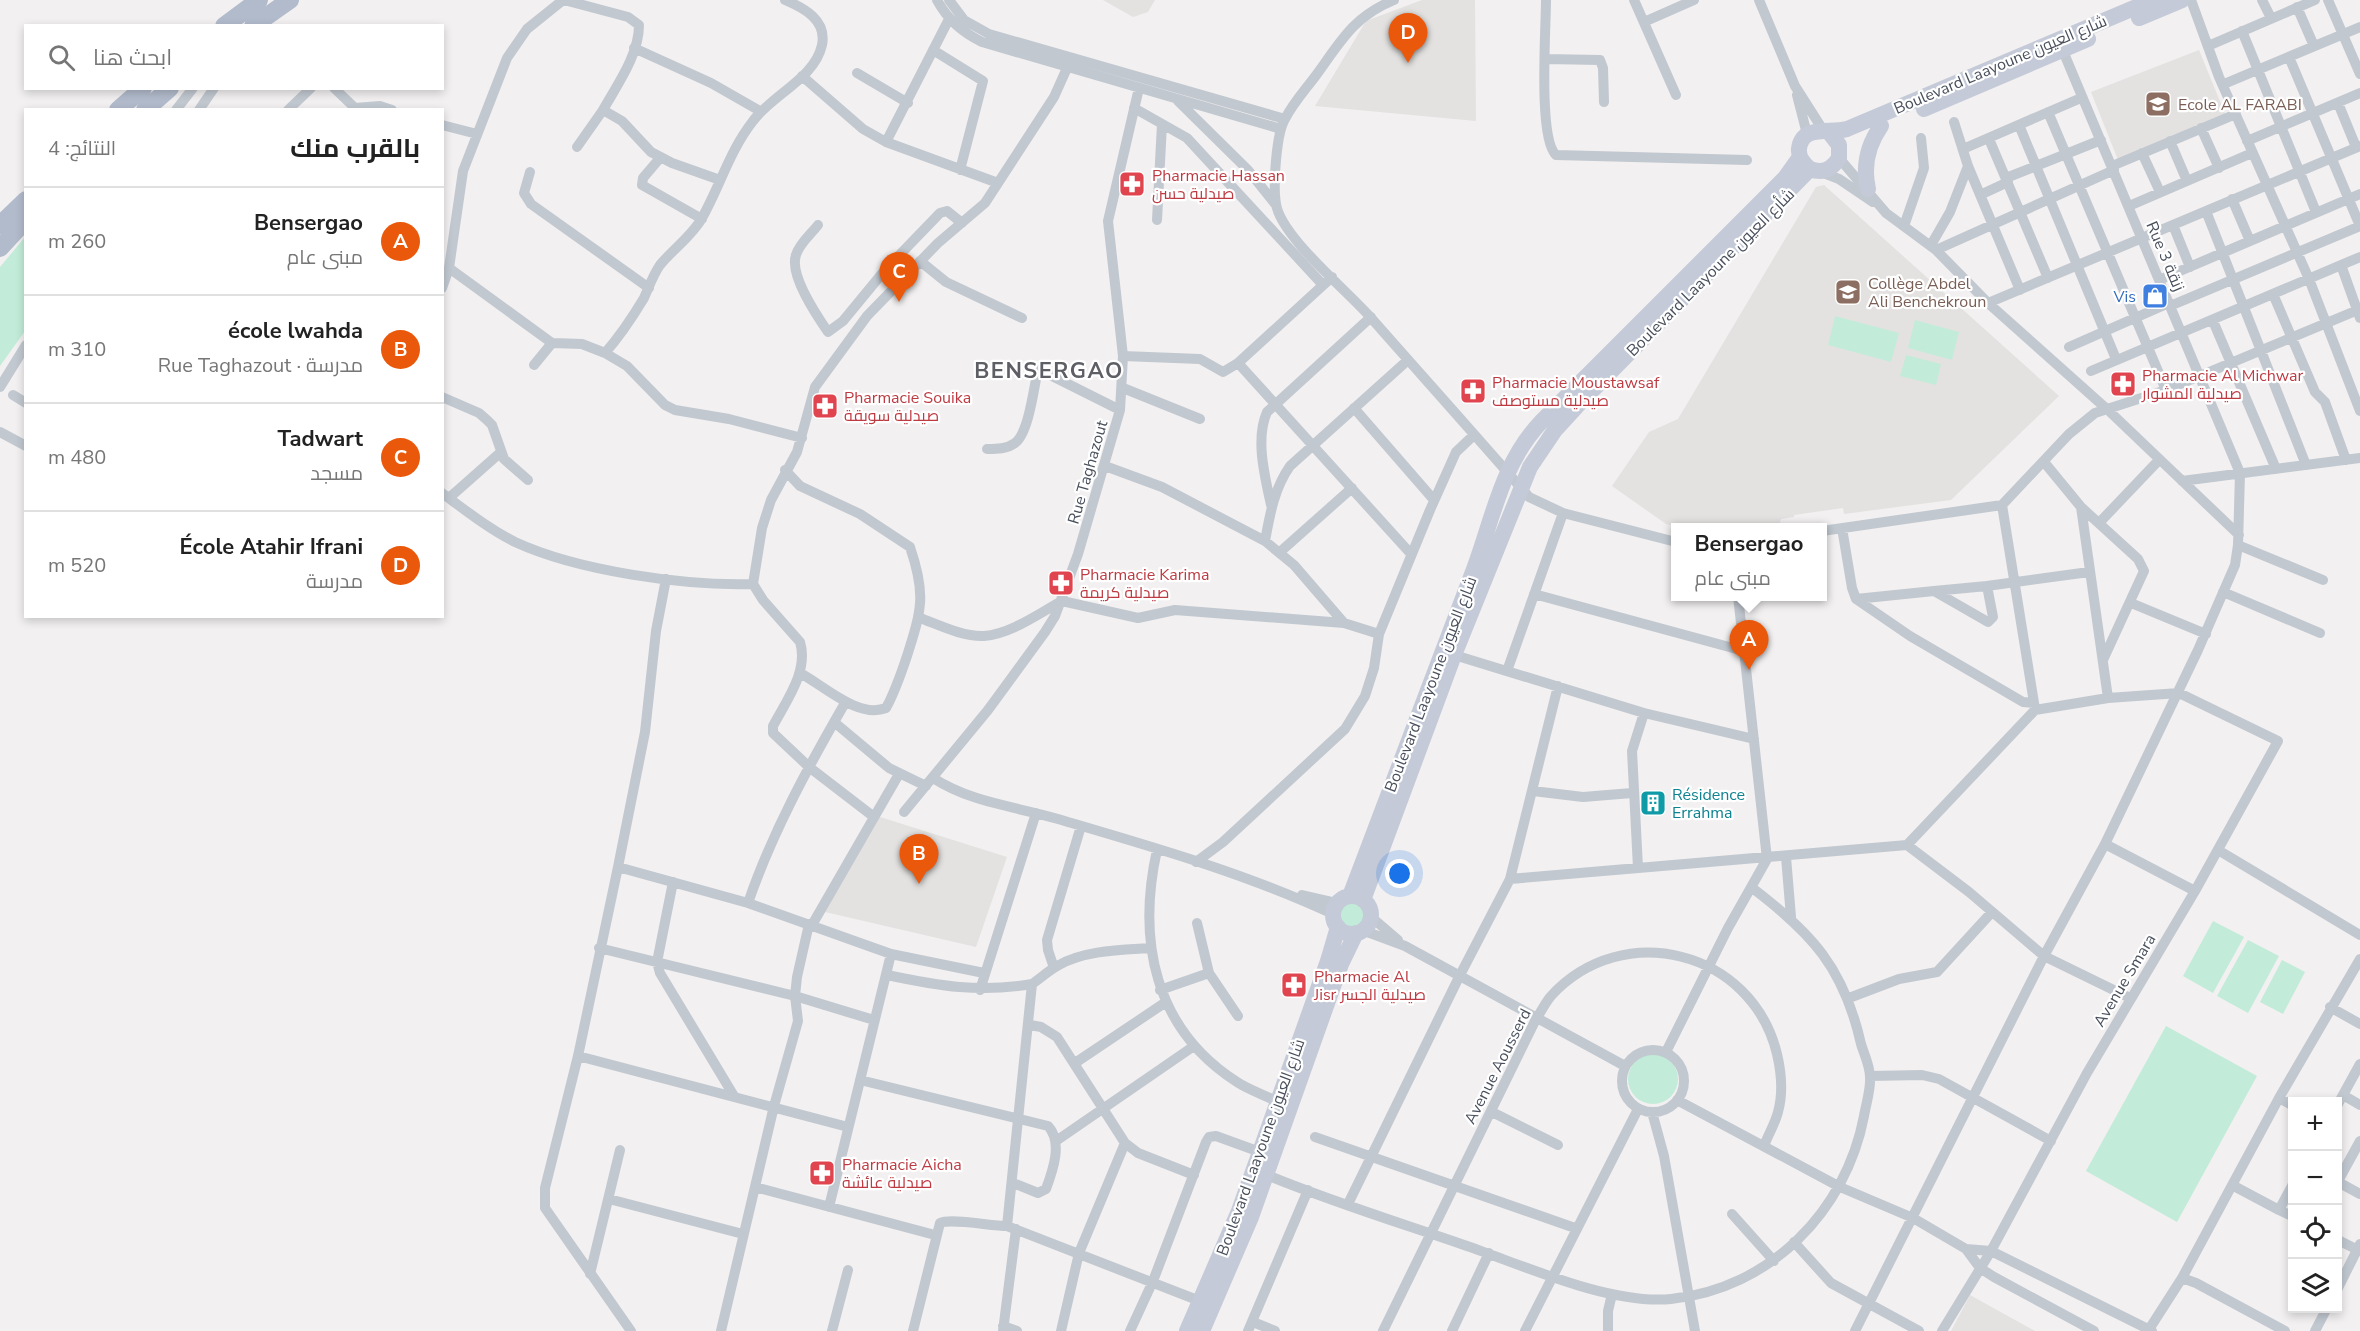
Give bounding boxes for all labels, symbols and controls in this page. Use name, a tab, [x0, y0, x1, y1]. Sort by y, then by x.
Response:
street label: Boulevard Laayoune شارع العيون	[1891, 10, 2110, 120]
pin: D	[1388, 14, 1428, 63]
search box	[24, 24, 444, 90]
icon: search	[45, 41, 78, 74]
text: ابحث هنا	[93, 43, 172, 73]
school or university icon: Ecole AL FARABI	[2143, 89, 2173, 119]
place label: Ecole AL FARABI	[2178, 94, 2302, 116]
text: بالقرب منك	[290, 131, 420, 166]
text: النتائج: 4	[48, 135, 116, 162]
place label: Pharmacie Hassan صيدلية حسن	[1152, 165, 1285, 205]
pharmacy icon: Pharmacie Hassan صيدلية حسن	[1117, 169, 1147, 199]
street label: Boulevard Laayoune شأرع العيون	[1622, 184, 1800, 362]
text: Bensergao	[254, 208, 363, 238]
street label: Rue 3 زنقة	[2140, 218, 2190, 295]
text: 260 m	[48, 228, 106, 255]
text: A	[393, 228, 408, 255]
text: مبنى عام	[287, 244, 363, 271]
pin: C	[880, 252, 918, 302]
place label: Collège Abdel Ali Benchekroun	[1868, 273, 1986, 313]
school or university icon: Collège Abdel Ali Benchekroun	[1833, 277, 1863, 307]
shop icon: Vis	[2140, 281, 2170, 311]
place label: Vis	[2113, 286, 2136, 308]
text: école lwahda	[228, 316, 363, 346]
text: 310 m	[48, 336, 106, 363]
text: B	[394, 336, 407, 363]
text: مدرسة · Rue Taghazout	[158, 352, 363, 379]
district label: BENSERGAO	[974, 356, 1124, 386]
place label: Pharmacie Al Michwar صيدلية المشوار	[2141, 365, 2303, 405]
pharmacy icon: Pharmacie Al Michwar صيدلية المشوار	[2108, 369, 2138, 399]
place label: Pharmacie Moustawsaf صيدلية مستوصف	[1492, 372, 1660, 412]
pharmacy icon: Pharmacie Moustawsaf صيدلية مستوصف	[1458, 376, 1488, 406]
place label: Pharmacie Souika صيدلية سويقة	[844, 387, 971, 427]
pharmacy icon: Pharmacie Souika صيدلية سويقة	[810, 391, 840, 421]
street label: Rue Taghazout	[1063, 418, 1113, 527]
text: Tadwart	[278, 424, 363, 454]
text: 480 m	[48, 444, 106, 471]
text: C	[394, 444, 407, 471]
text: مسجد	[310, 460, 363, 487]
popup	[1671, 523, 1827, 601]
text: Bensergao	[1694, 529, 1804, 559]
text: École Atahir Ifrani	[180, 532, 363, 562]
text: 520 m	[48, 552, 106, 579]
text: D	[393, 552, 408, 579]
place label: Pharmacie Karima صيدلية كريمة	[1080, 564, 1209, 604]
text: مبنى عام	[1694, 565, 1771, 592]
text: مدرسة	[306, 568, 363, 595]
pharmacy icon: Pharmacie Karima صيدلية كريمة	[1046, 568, 1076, 598]
street label: Boulevard Laayoune شارع العيون	[1380, 573, 1482, 795]
pin: A	[1730, 620, 1768, 670]
place label: Résidence Errahma	[1672, 784, 1745, 824]
building icon: Résidence Errahma	[1638, 788, 1668, 818]
pin: B	[900, 834, 938, 884]
your location	[1385, 859, 1414, 888]
street label: Avenue Smara	[2088, 930, 2161, 1031]
place label: Pharmacie Al Jisr صيدلية الجسر	[1313, 966, 1426, 1006]
pharmacy icon: Pharmacie Al Jisr صيدلية الجسر	[1279, 970, 1309, 1000]
street label: Avenue Aousserd	[1459, 1005, 1536, 1128]
street label: Boulevard Laayoune شارع العيون	[1211, 1036, 1310, 1259]
map controls	[2288, 1097, 2342, 1313]
button: +	[2288, 1097, 2342, 1151]
button: −	[2288, 1151, 2342, 1205]
place label: Pharmacie Aicha صيدلية عائشة	[842, 1154, 962, 1194]
pharmacy icon: Pharmacie Aicha صيدلية عائشة	[807, 1158, 837, 1188]
button: locate	[2288, 1205, 2342, 1259]
button: layers	[2288, 1259, 2342, 1313]

